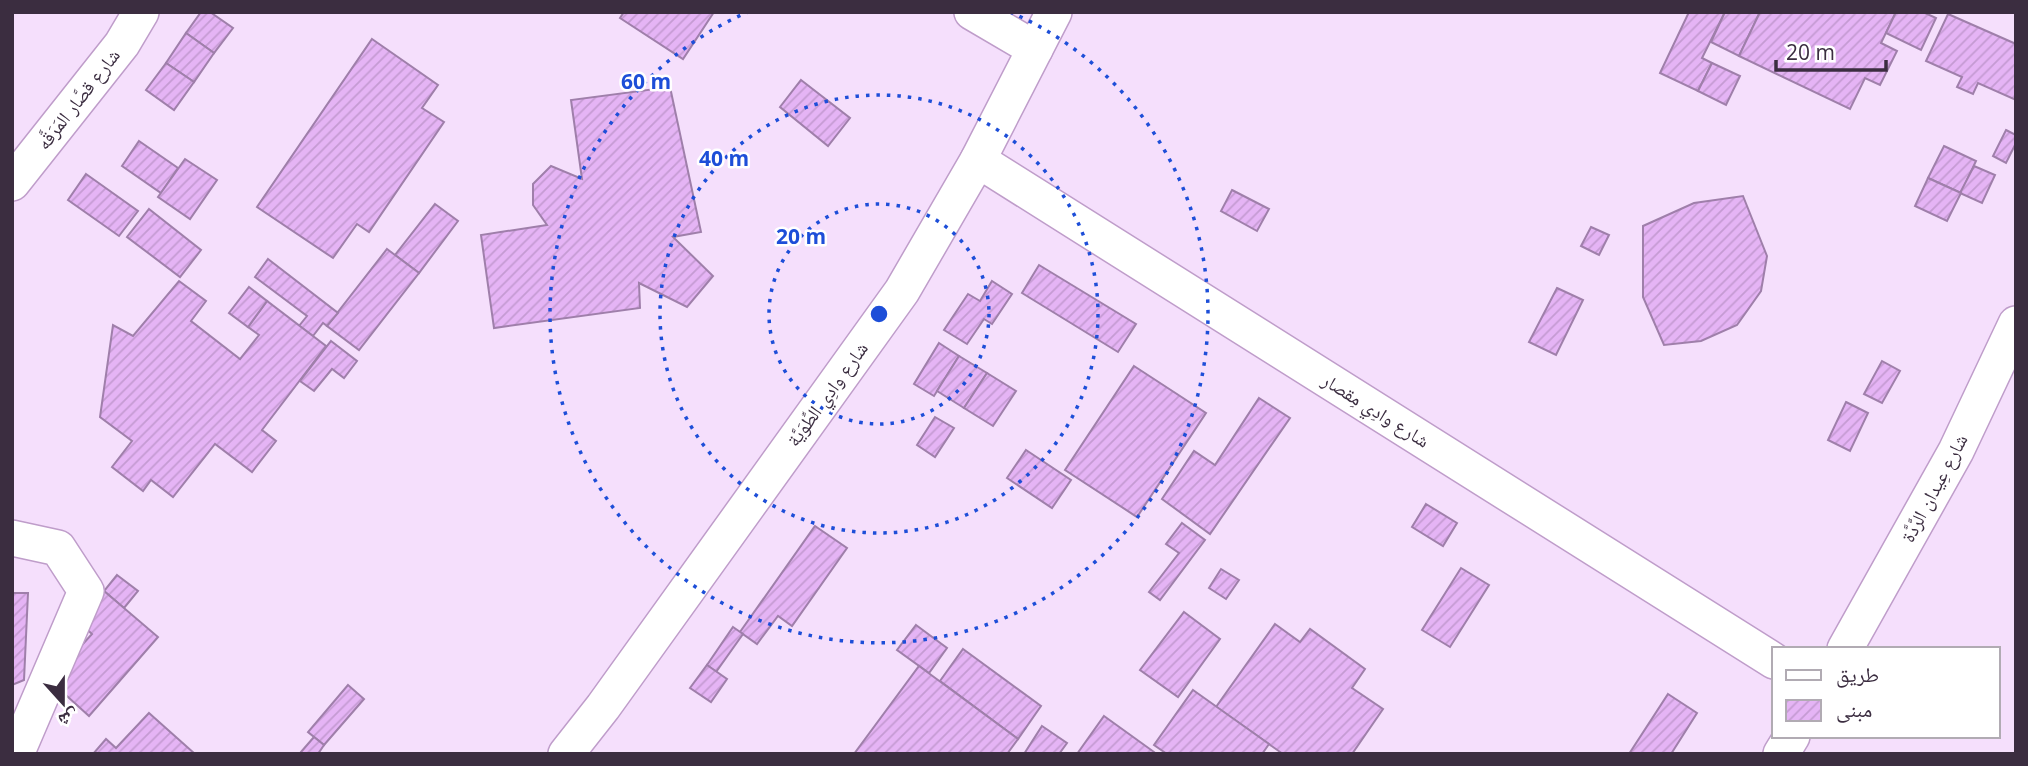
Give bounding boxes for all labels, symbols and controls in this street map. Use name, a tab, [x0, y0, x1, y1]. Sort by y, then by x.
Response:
scale bar	[1776, 28, 1886, 72]
text: 20 m	[1786, 38, 1835, 66]
street label: شارع قصَّار المَرَقَّه	[30, 43, 126, 155]
text: 60 m	[621, 67, 671, 95]
text: 40 m	[699, 144, 749, 172]
text: 20 m	[776, 222, 826, 250]
centre of rings	[867, 302, 891, 326]
street label: شارع وادِي الطِّوَيَّة	[780, 336, 876, 453]
street label: شارع وادِي مِقصار	[1315, 366, 1435, 456]
street label: شارع عِيدان الرَّدَّة	[1895, 429, 1973, 547]
legend	[1772, 647, 2000, 738]
text: طريق	[1836, 660, 1879, 688]
north arrow	[28, 668, 98, 738]
text: مبنى	[1836, 695, 1872, 723]
text: ش	[55, 703, 83, 735]

